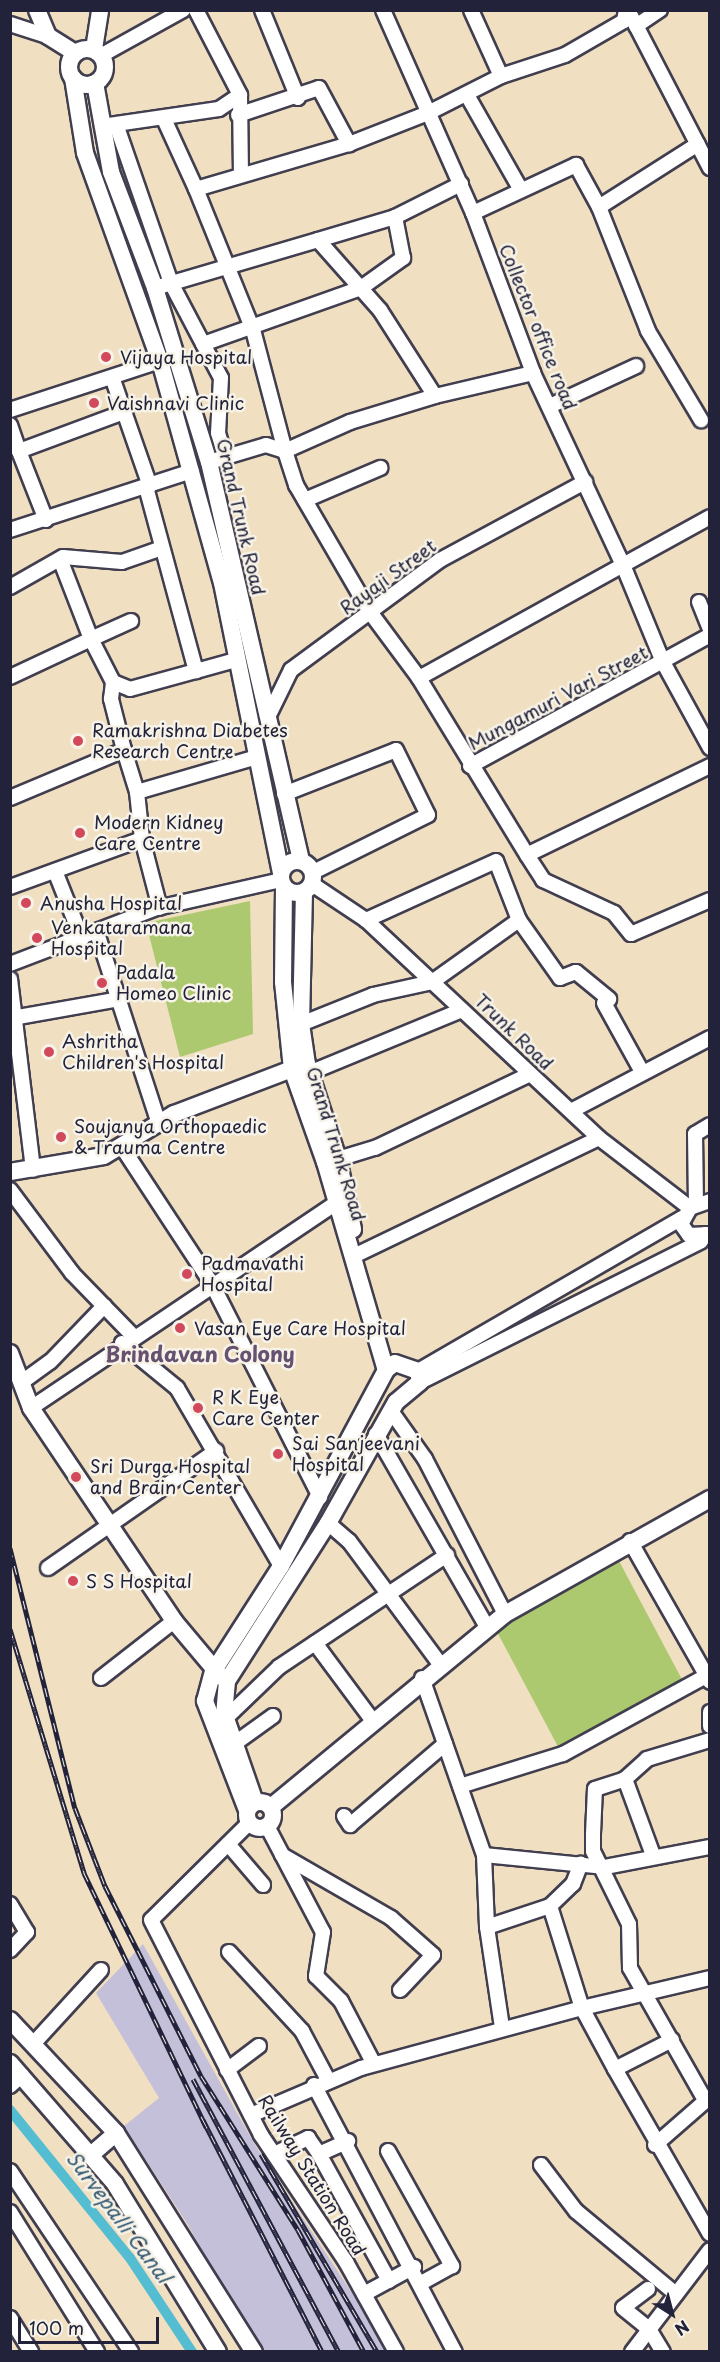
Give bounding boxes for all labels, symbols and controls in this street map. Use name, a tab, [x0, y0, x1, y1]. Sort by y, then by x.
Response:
street label: Collector office road	[495, 241, 581, 413]
place label: Vijaya Hospital	[120, 346, 253, 368]
marker: Vijaya Hospital	[97, 348, 115, 366]
place label: Vaishnavi Clinic	[107, 392, 245, 414]
marker: Vaishnavi Clinic	[85, 394, 103, 412]
street label: Grand Trunk Road	[212, 436, 270, 598]
street label: Rayaji Street	[336, 535, 440, 619]
street label: Mungamuri Vari Street	[464, 641, 652, 755]
place label: Ramakrishna Diabetes Research Centre	[92, 720, 288, 762]
marker: Ramakrishna Diabetes Research Centre	[69, 732, 87, 750]
place label: Modern Kidney Care Centre	[94, 812, 225, 854]
marker: Modern Kidney Care Centre	[71, 824, 89, 842]
place label: Anusha Hospital	[40, 892, 183, 914]
marker: Anusha Hospital	[17, 894, 35, 912]
place label: Venkataramana Hospital	[51, 917, 192, 960]
marker: Venkataramana Hospital	[28, 929, 46, 947]
place label: Padala Homeo Clinic	[116, 962, 230, 1004]
marker: Padala Homeo Clinic	[93, 974, 111, 992]
street label: Trunk Road	[470, 989, 558, 1075]
place label: Ashritha Children's Hospital	[62, 1031, 225, 1074]
marker: Ashritha Children's Hospital	[40, 1043, 58, 1061]
street label: Grand Trunk Road	[302, 1063, 370, 1225]
place label: Soujanya Orthopaedic & Trauma Centre	[74, 1116, 267, 1158]
marker: Soujanya Orthopaedic & Trauma Centre	[52, 1128, 70, 1146]
place label: Padmavathi Hospital	[201, 1253, 304, 1296]
marker: Padmavathi Hospital	[178, 1265, 196, 1283]
place label: Vasan Eye Care Hospital	[194, 1317, 407, 1339]
marker: Vasan Eye Care Hospital	[171, 1319, 189, 1337]
district label: Brindavan Colony	[105, 1340, 295, 1366]
place label: R K Eye Care Center	[212, 1387, 319, 1430]
marker: R K Eye Care Center	[189, 1399, 207, 1417]
place label: Sai Sanjeevani Hospital	[292, 1433, 417, 1476]
marker: Sai Sanjeevani Hospital	[269, 1445, 287, 1463]
place label: Sri Durga Hospital and Brain Center	[90, 1456, 253, 1498]
marker: Sri Durga Hospital and Brain Center	[67, 1468, 85, 1486]
place label: S S Hospital	[86, 1570, 192, 1592]
marker: S S Hospital	[64, 1572, 82, 1590]
street label: Railway Station Road	[254, 2090, 370, 2260]
water label: Survepalli Canal	[62, 2147, 176, 2287]
north arrow	[642, 2284, 702, 2344]
scale bar	[21, 2305, 162, 2343]
text: 100 m	[29, 2314, 84, 2341]
text: N	[670, 2315, 695, 2342]

